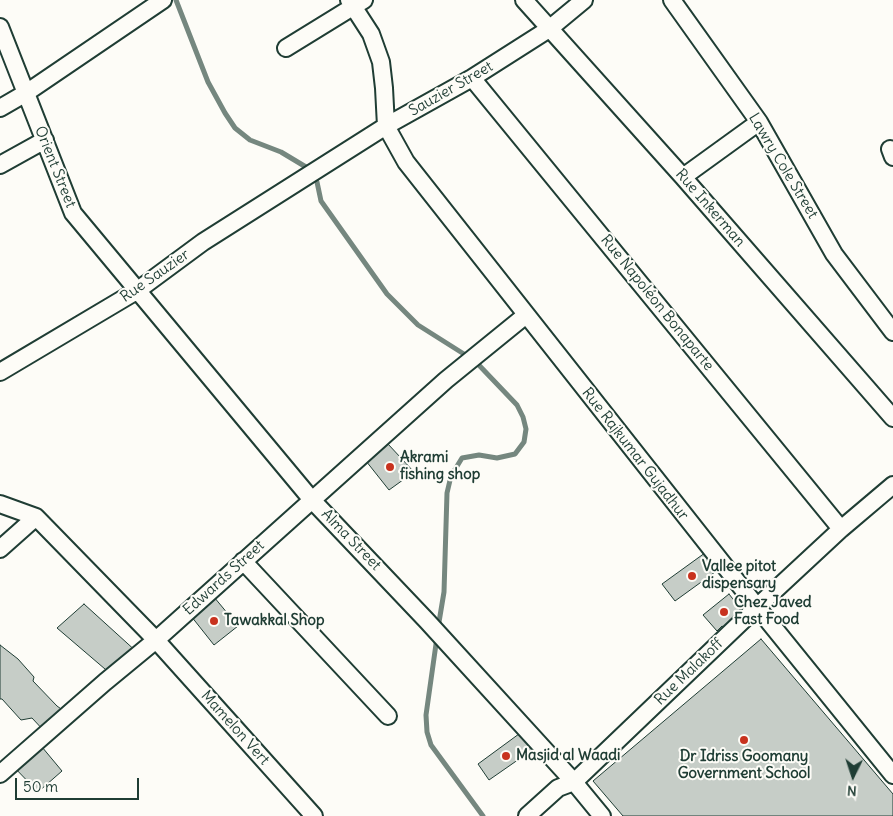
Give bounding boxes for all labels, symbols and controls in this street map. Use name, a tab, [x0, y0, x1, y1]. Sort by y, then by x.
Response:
street label: Sauzier Street	[406, 58, 496, 120]
street label: Lawry Cole Street	[744, 110, 822, 222]
street label: Orient Street	[30, 124, 80, 210]
street label: Rue Inkerman	[671, 165, 749, 251]
street label: Rue Napoléon Bonaparte	[597, 232, 717, 374]
street label: Rue Sauzier	[117, 246, 193, 306]
street label: Rue Rajkumar Gujadhur	[578, 384, 692, 524]
place label: Akrami fishing shop	[400, 449, 480, 484]
marker: Akrami fishing shop	[384, 461, 396, 473]
street label: Alma Street	[317, 506, 385, 574]
street label: Edwards Street	[180, 537, 268, 619]
place label: Vallee pitot dispensary	[702, 558, 776, 593]
marker: Vallee pitot dispensary	[686, 570, 698, 582]
place label: Chez Javed Fast Food	[734, 594, 812, 629]
marker: Chez Javed Fast Food	[718, 606, 730, 618]
place label: Tawakkal Shop	[224, 612, 324, 630]
marker: Tawakkal Shop	[208, 615, 220, 627]
street label: Rue Malakoff	[651, 635, 727, 709]
street label: Mamelon Vert	[197, 687, 273, 769]
marker: Dr Idriss Goomany Government School	[738, 734, 750, 746]
place label: Masjid al Waadi	[516, 747, 620, 765]
place label: Dr Idriss Goomany Government School	[678, 748, 810, 783]
marker: Masjid al Waadi	[500, 750, 512, 762]
north arrow	[828, 751, 878, 801]
scale bar	[18, 768, 141, 800]
text: 50 m	[23, 777, 58, 796]
text: N	[846, 782, 857, 800]

